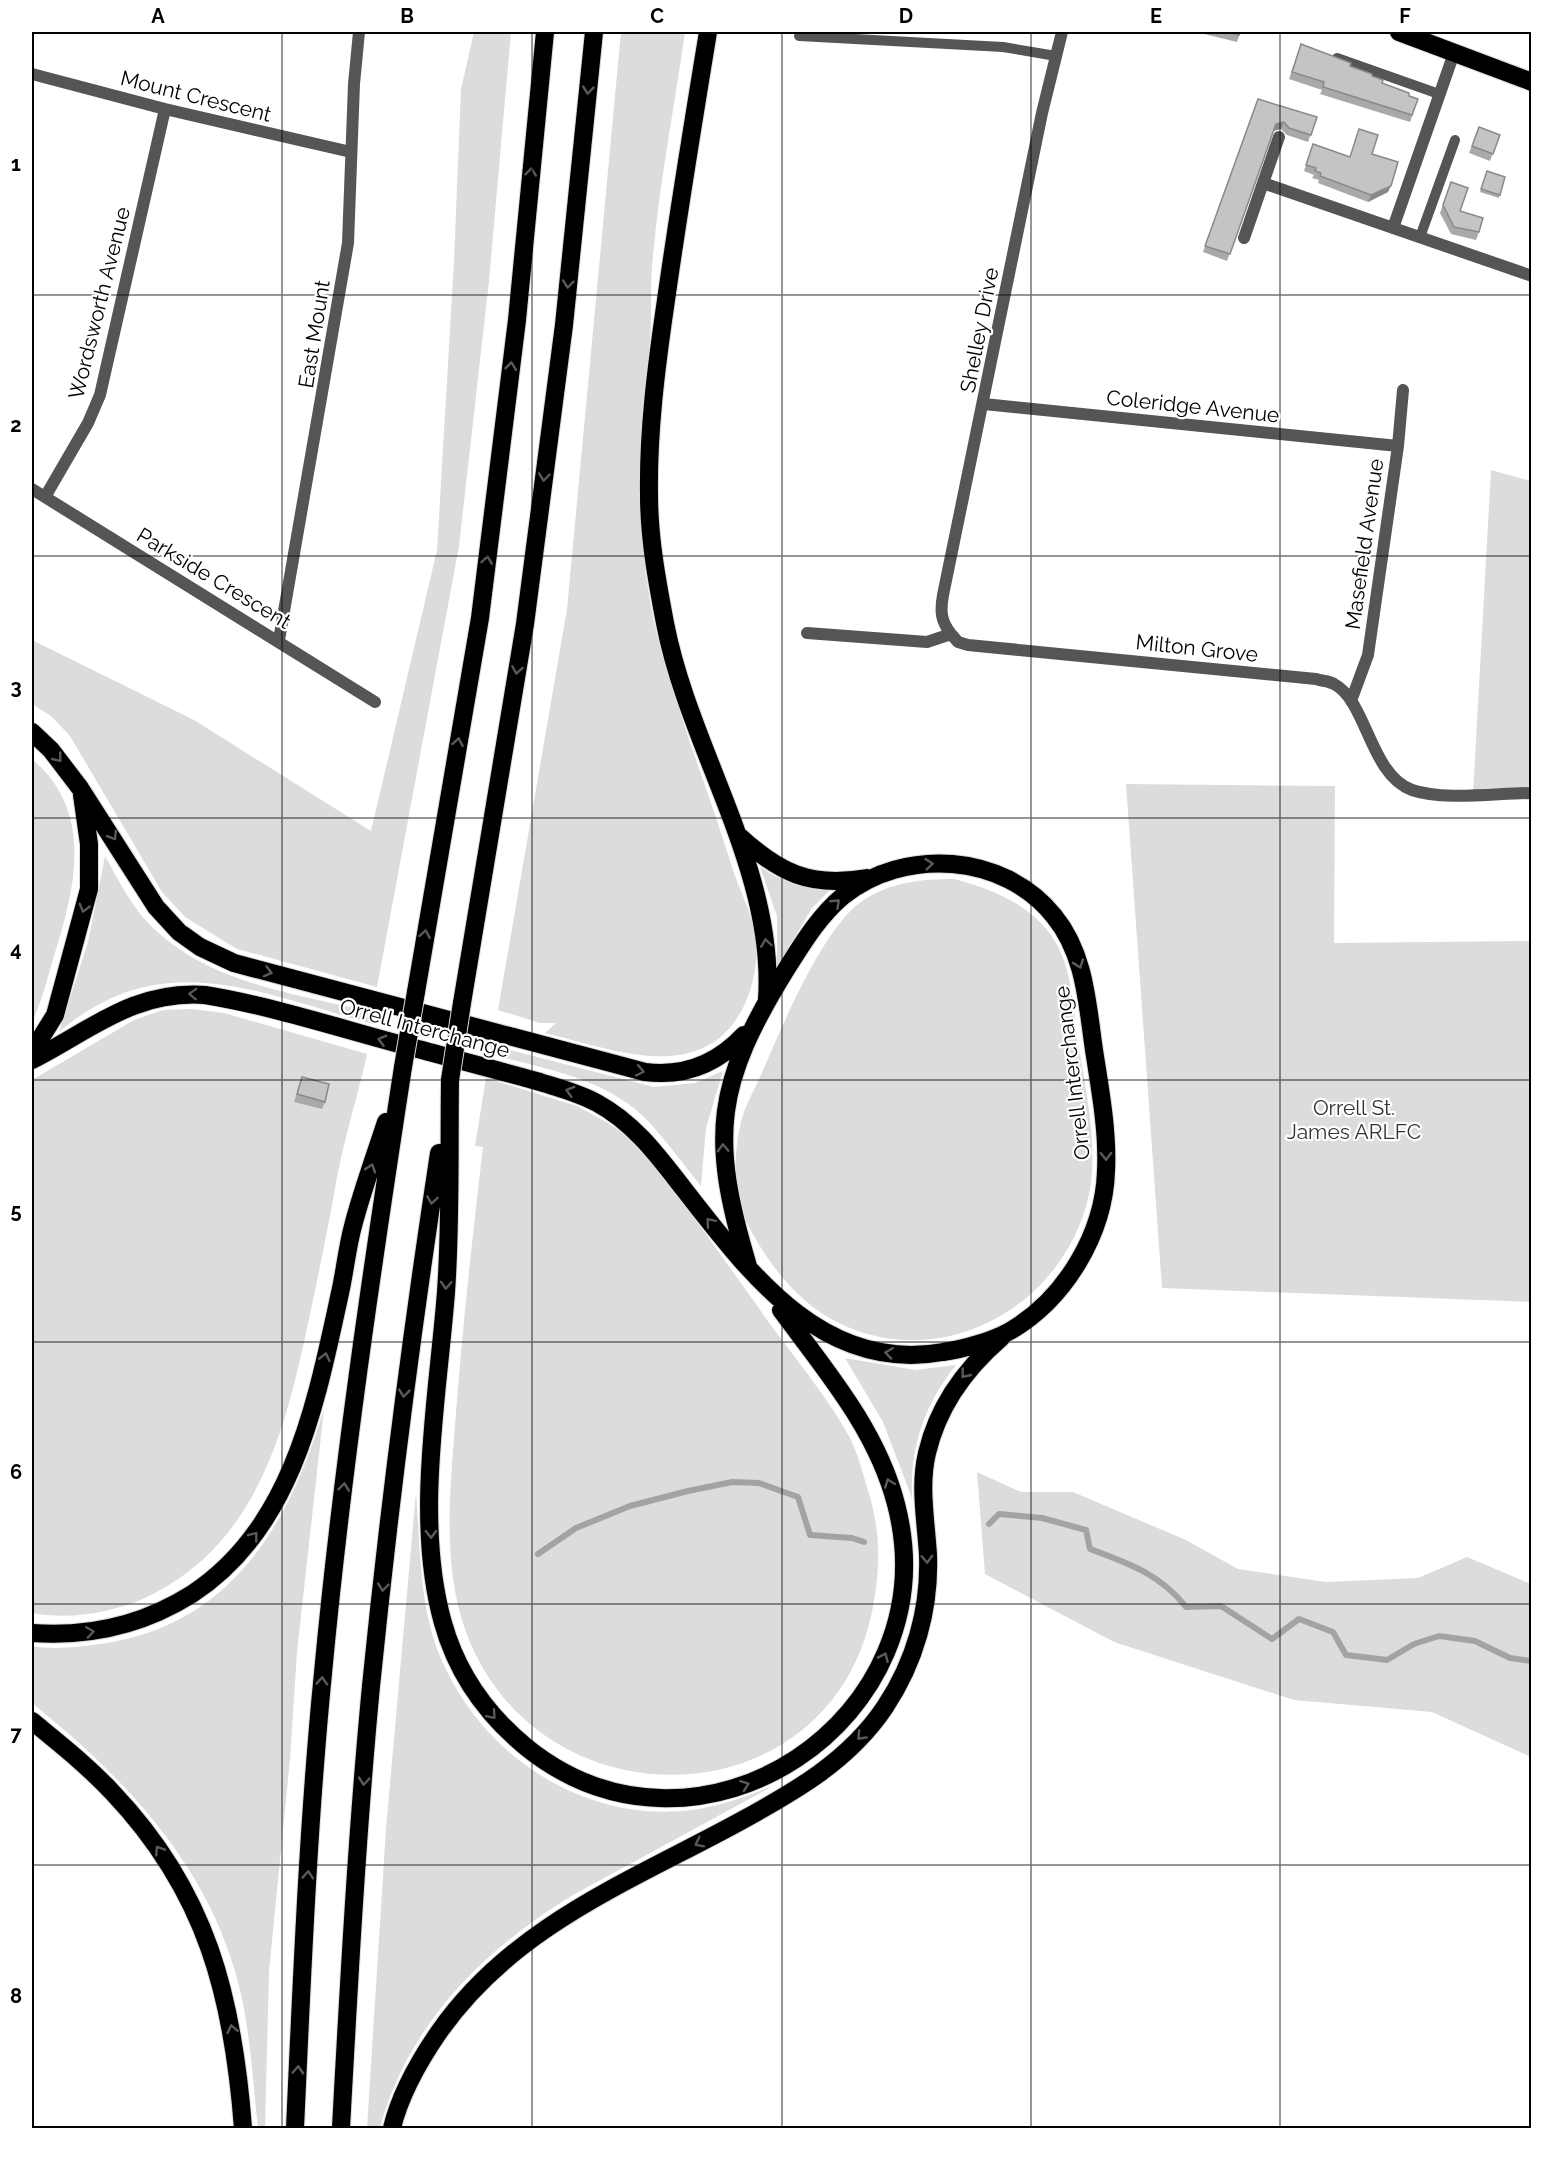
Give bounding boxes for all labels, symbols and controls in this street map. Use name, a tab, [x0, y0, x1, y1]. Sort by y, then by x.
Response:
text: A	[151, 4, 165, 28]
text: B	[400, 4, 414, 28]
text: C	[650, 4, 664, 28]
text: D	[899, 4, 913, 28]
text: E	[1150, 4, 1162, 28]
text: F	[1399, 4, 1411, 28]
street label: Mount Crescent	[118, 65, 274, 127]
one-way arrow	[582, 85, 595, 94]
text: 1	[11, 152, 21, 176]
one-way arrow	[524, 168, 537, 177]
street label: Wordsworth Avenue	[63, 204, 135, 402]
street label: Shelley Drive	[955, 265, 1003, 395]
street label: East Mount	[293, 278, 335, 390]
one-way arrow	[562, 279, 575, 288]
one-way arrow	[505, 362, 517, 371]
street label: Coleridge Avenue	[1105, 384, 1281, 428]
text: 2	[10, 413, 22, 437]
street label: Masefield Avenue	[1340, 457, 1388, 631]
one-way arrow	[538, 473, 551, 482]
street label: Parkside Crescent	[132, 522, 296, 634]
one-way arrow	[481, 555, 493, 564]
street label: Milton Grove	[1135, 629, 1259, 667]
one-way arrow	[511, 665, 524, 675]
text: 3	[10, 675, 22, 699]
one-way arrow	[452, 737, 464, 747]
one-way arrow	[50, 752, 61, 763]
one-way arrow	[105, 830, 117, 840]
one-way arrow	[925, 858, 934, 871]
one-way arrow	[830, 899, 840, 910]
one-way arrow	[79, 902, 91, 913]
one-way arrow	[419, 930, 431, 939]
text: 4	[10, 937, 22, 961]
one-way arrow	[761, 939, 773, 948]
one-way arrow	[1072, 958, 1085, 969]
one-way arrow	[263, 965, 273, 977]
street label: Orrell Interchange	[1049, 985, 1095, 1161]
one-way arrow	[188, 988, 197, 1000]
street label: Orrell Interchange	[337, 993, 513, 1063]
one-way arrow	[377, 1035, 388, 1047]
one-way arrow	[634, 1064, 644, 1077]
one-way arrow	[565, 1086, 576, 1098]
park label: Orrell St. James ARLFC	[1287, 1095, 1421, 1144]
one-way arrow	[717, 1143, 730, 1152]
one-way arrow	[1100, 1152, 1112, 1161]
one-way arrow	[364, 1163, 376, 1174]
one-way arrow	[426, 1195, 438, 1204]
text: 5	[10, 1199, 22, 1223]
one-way arrow	[706, 1218, 717, 1229]
one-way arrow	[439, 1281, 452, 1290]
one-way arrow	[884, 1347, 893, 1359]
one-way arrow	[317, 1352, 330, 1362]
one-way arrow	[962, 1367, 973, 1378]
one-way arrow	[399, 1388, 411, 1397]
text: 6	[10, 1460, 22, 1484]
one-way arrow	[883, 1478, 896, 1488]
one-way arrow	[337, 1483, 350, 1492]
one-way arrow	[425, 1530, 437, 1539]
one-way arrow	[247, 1532, 258, 1543]
one-way arrow	[921, 1554, 934, 1563]
one-way arrow	[377, 1582, 389, 1591]
one-way arrow	[85, 1626, 94, 1638]
one-way arrow	[877, 1652, 889, 1663]
one-way arrow	[315, 1676, 328, 1685]
one-way arrow	[485, 1708, 496, 1719]
text: 7	[10, 1722, 22, 1746]
one-way arrow	[857, 1730, 868, 1740]
one-way arrow	[358, 1776, 371, 1785]
one-way arrow	[739, 1780, 750, 1792]
one-way arrow	[694, 1836, 705, 1848]
one-way arrow	[155, 1845, 166, 1856]
one-way arrow	[302, 1871, 315, 1880]
text: 8	[10, 1984, 22, 2008]
one-way arrow	[227, 2024, 240, 2034]
one-way arrow	[291, 2066, 304, 2075]

